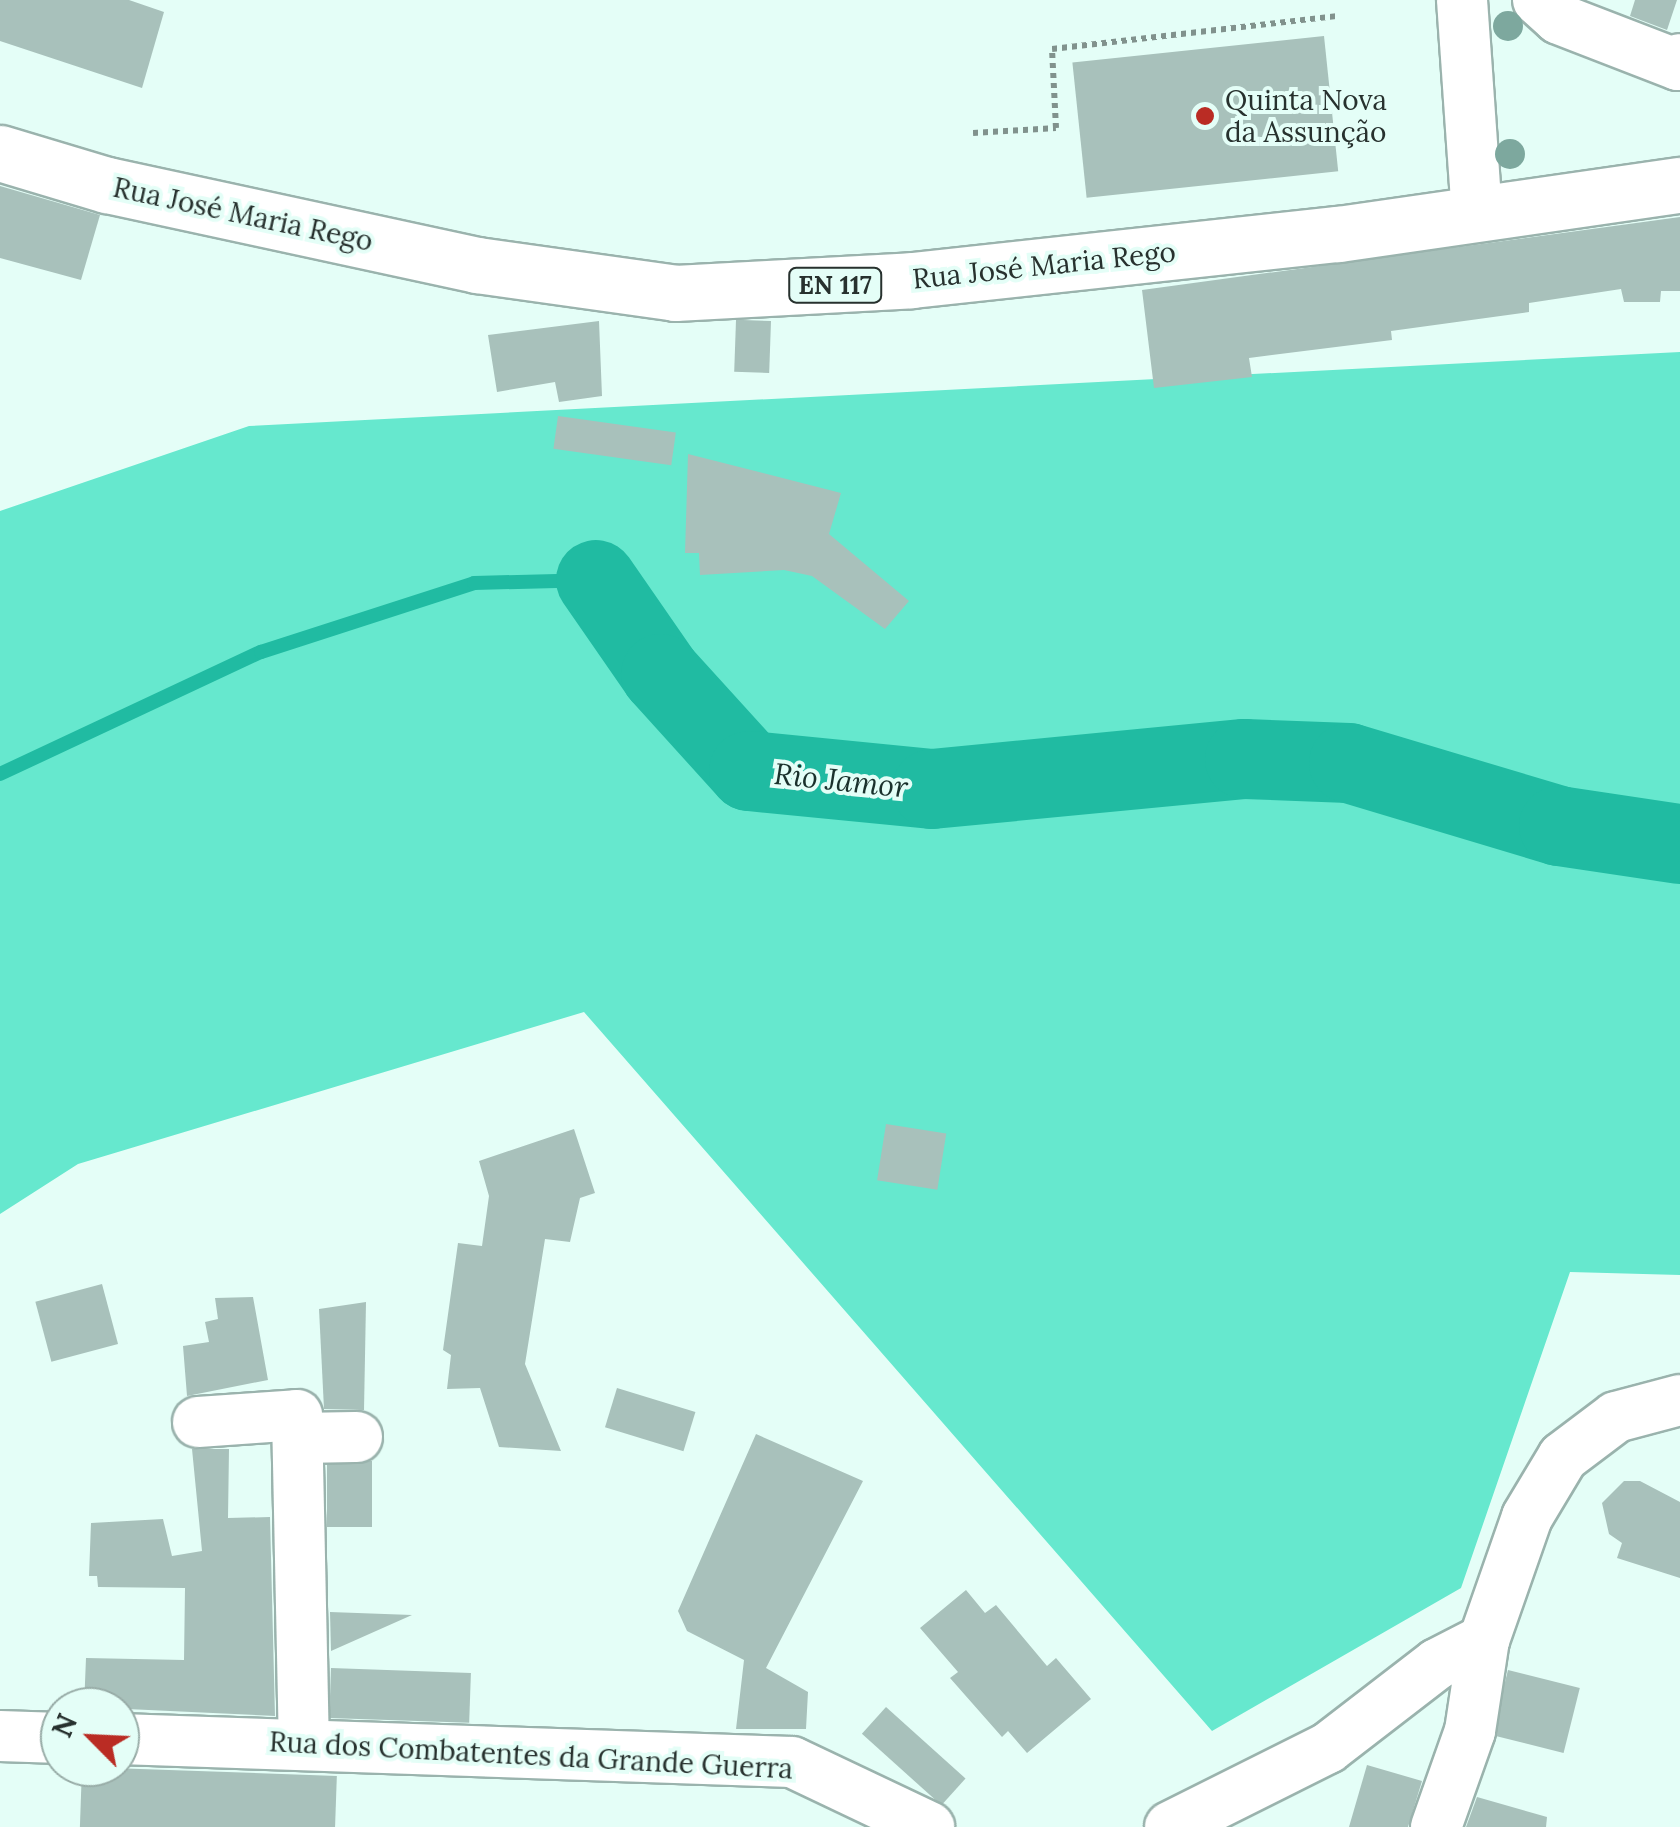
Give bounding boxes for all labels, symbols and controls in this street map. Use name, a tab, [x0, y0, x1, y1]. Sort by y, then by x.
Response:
place label: Quinta Nova da Assunção	[1225, 83, 1387, 149]
marker: Quinta Nova da Assunção	[1194, 105, 1216, 127]
street label: Rua José Maria Rego	[110, 170, 376, 258]
street label: Rua José Maria Rego	[911, 234, 1177, 296]
road number: EN 117	[788, 265, 882, 305]
water label: Rio Jamor	[772, 755, 910, 805]
north arrow	[40, 1687, 140, 1787]
text: N	[44, 1708, 85, 1743]
street label: Rua dos Combatentes da Grande Guerra	[268, 1725, 794, 1785]

